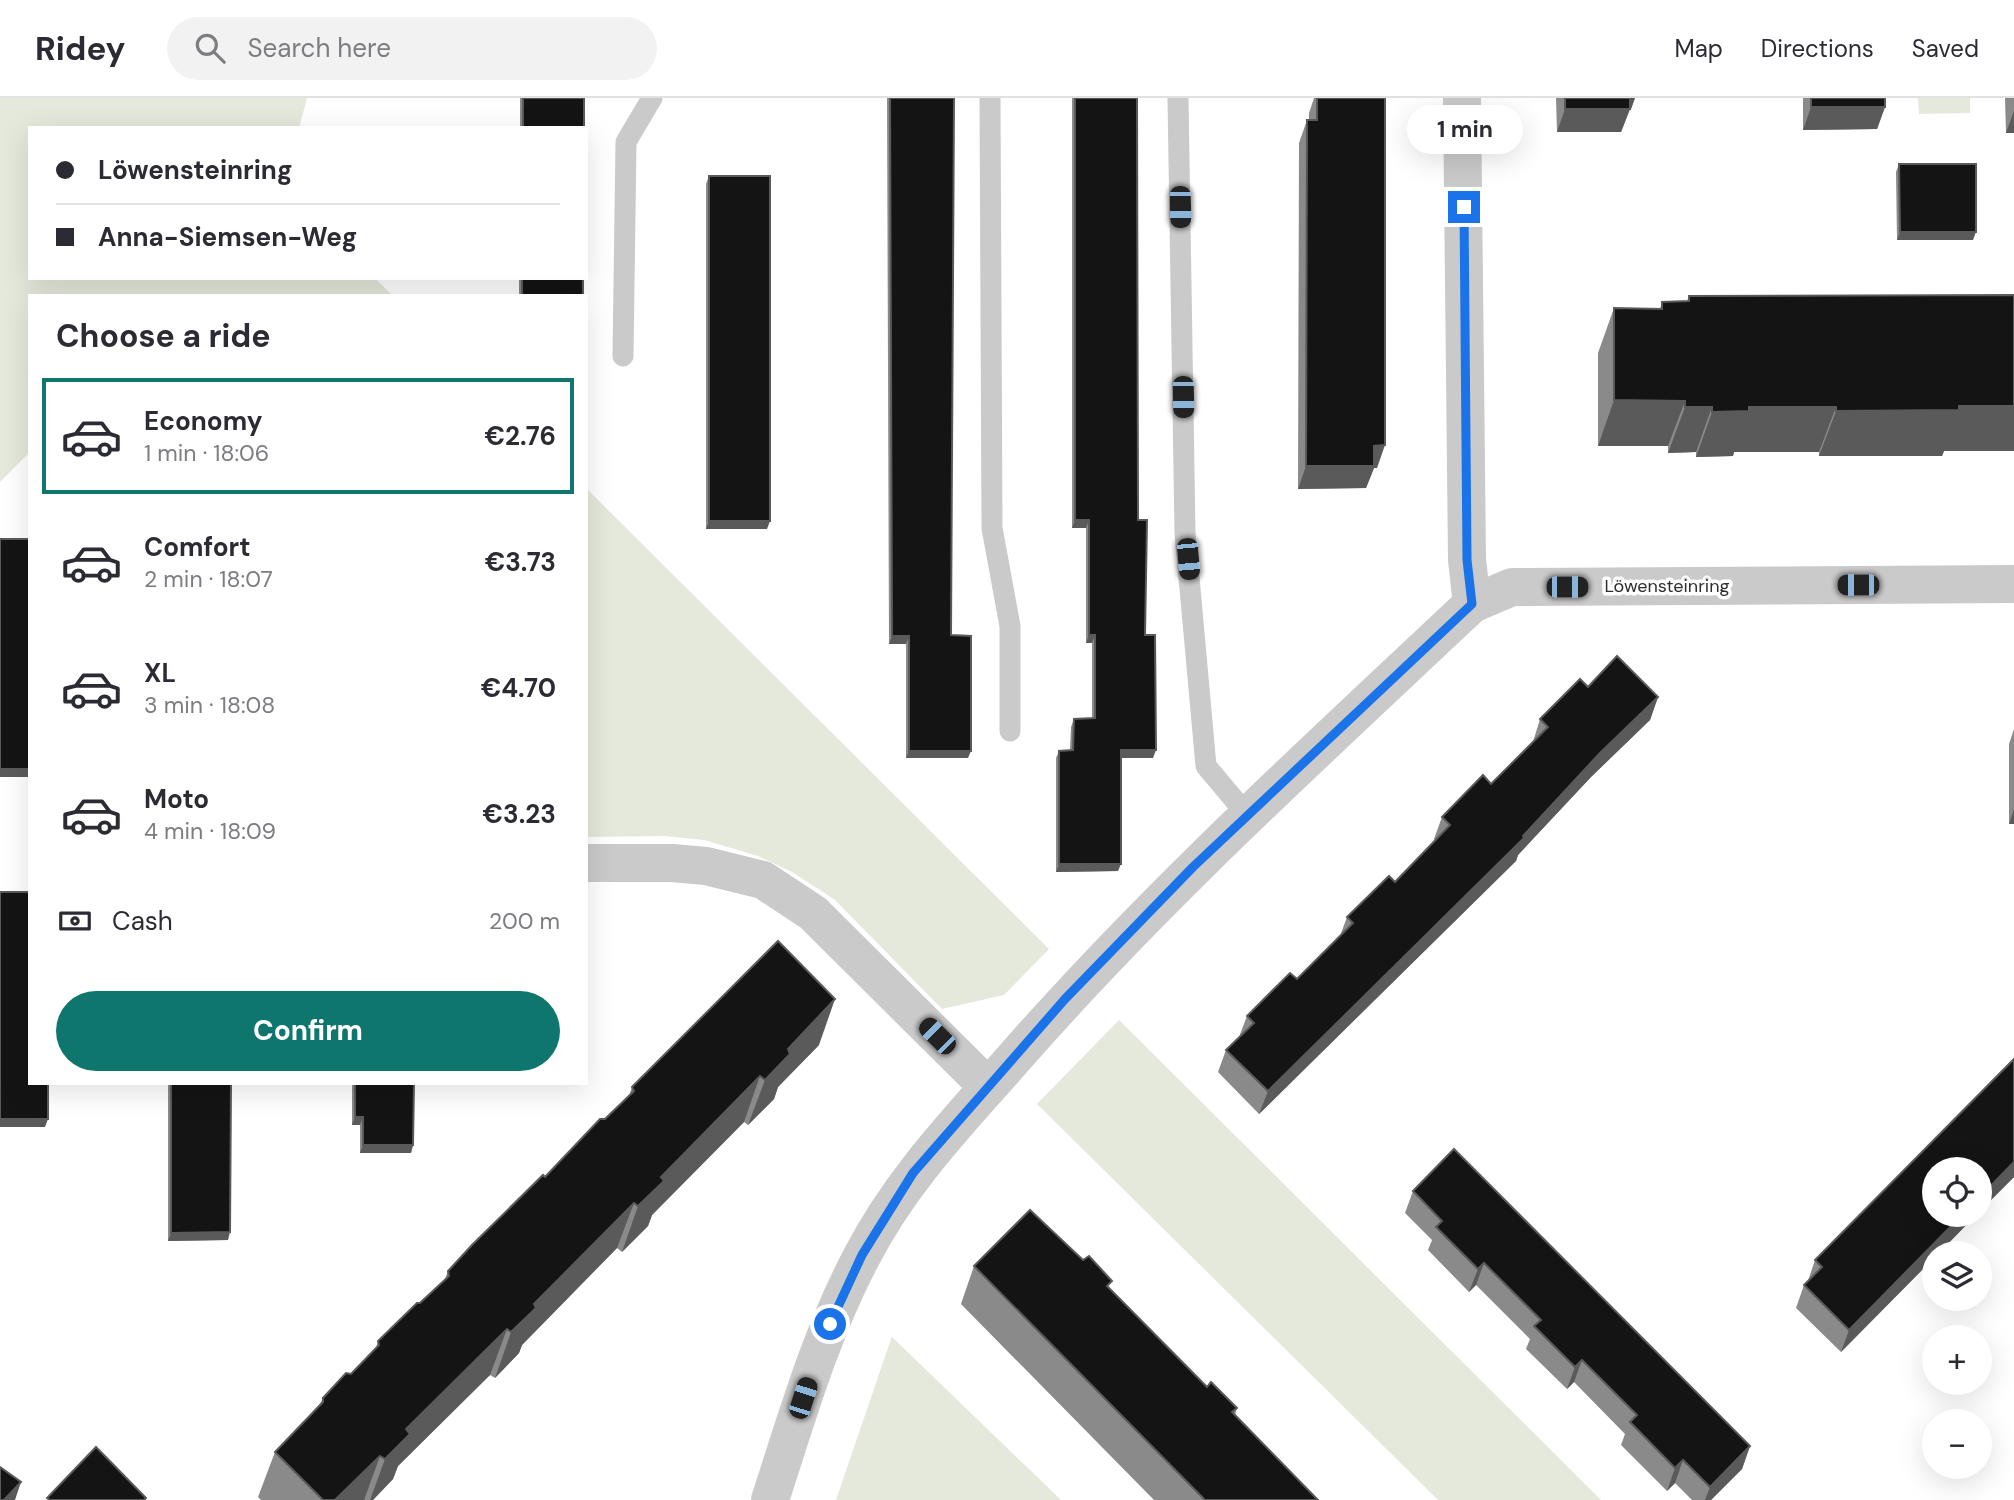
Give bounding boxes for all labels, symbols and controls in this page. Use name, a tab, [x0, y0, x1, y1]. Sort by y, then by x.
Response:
search box	[167, 17, 657, 80]
text: Ridey	[35, 27, 125, 70]
icon: search	[191, 29, 229, 67]
text: Search here	[247, 31, 391, 65]
text: Map	[1675, 33, 1723, 64]
text: Directions	[1761, 33, 1874, 64]
text: Saved	[1912, 33, 1979, 64]
callout: 1 min	[1406, 105, 1522, 154]
text: 1 min	[1437, 114, 1493, 144]
text: Löwensteinring	[98, 153, 292, 187]
car	[1170, 186, 1191, 228]
route end	[1448, 191, 1480, 223]
text: Anna-Siemsen-Weg	[98, 220, 357, 254]
text: Choose a ride	[56, 315, 271, 357]
car	[1173, 376, 1194, 418]
text: Economy	[144, 404, 262, 438]
icon: car	[60, 405, 123, 468]
text: €2.76	[485, 419, 556, 453]
text: 1 min · 18:06	[144, 438, 269, 468]
text: Comfort	[144, 530, 250, 564]
icon: car	[60, 531, 123, 594]
car	[1176, 537, 1201, 581]
text: €3.73	[485, 545, 556, 579]
text: 2 min · 18:07	[144, 564, 273, 594]
street label: Löwensteinring	[1604, 574, 1730, 598]
car	[1838, 575, 1880, 596]
car	[1547, 577, 1589, 598]
text: XL	[144, 656, 176, 690]
icon: car	[60, 657, 123, 720]
text: €4.70	[481, 671, 556, 705]
text: 3 min · 18:08	[144, 690, 275, 720]
text: Moto	[144, 782, 209, 816]
icon: car	[60, 783, 123, 846]
text: €3.23	[483, 797, 556, 831]
text: 4 min · 18:09	[144, 816, 276, 846]
icon: cash	[56, 902, 94, 940]
text: Cash	[112, 904, 173, 938]
text: 200 m	[489, 906, 560, 936]
button: Confirm	[56, 991, 560, 1071]
car	[915, 1014, 960, 1058]
map controls	[1922, 1157, 1992, 1479]
button: locate	[1922, 1157, 1992, 1227]
button: layers	[1922, 1241, 1992, 1311]
route start	[814, 1308, 846, 1340]
button: +	[1922, 1325, 1992, 1395]
car	[787, 1375, 820, 1421]
button: −	[1922, 1409, 1992, 1479]

